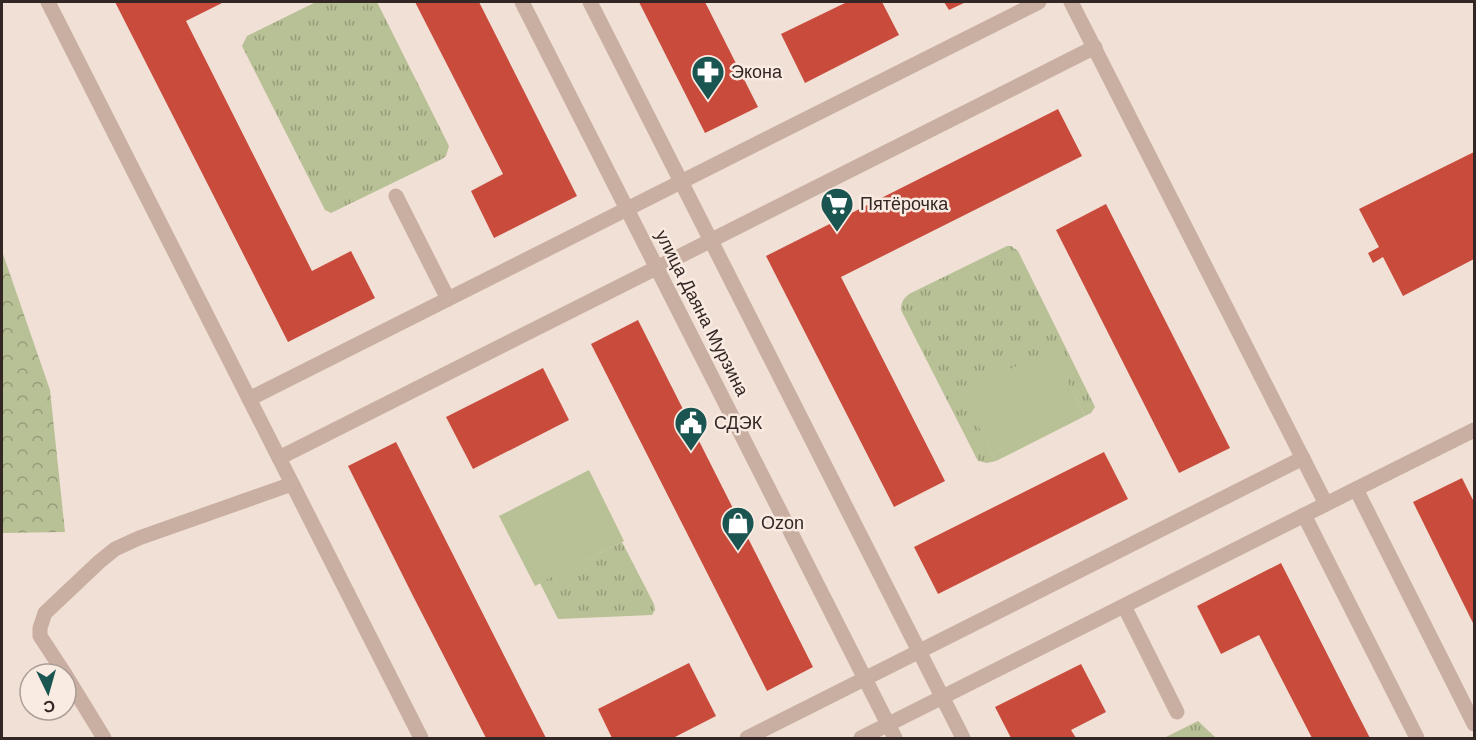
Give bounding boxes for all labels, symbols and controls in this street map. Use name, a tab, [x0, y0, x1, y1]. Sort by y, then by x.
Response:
pharmacy icon: Экона	[690, 54, 726, 101]
place label: Экона	[731, 62, 783, 82]
supermarket icon: Пятёрочка	[819, 186, 855, 233]
place label: Пятёрочка	[860, 194, 949, 214]
street label: улица Даяна Мурзина	[651, 227, 753, 400]
public building icon: СДЭК	[673, 405, 709, 452]
place label: СДЭК	[714, 413, 763, 433]
shop icon: Ozon	[720, 505, 756, 552]
place label: Ozon	[761, 513, 804, 533]
north arrow	[18, 662, 78, 722]
text: С	[42, 697, 56, 715]

